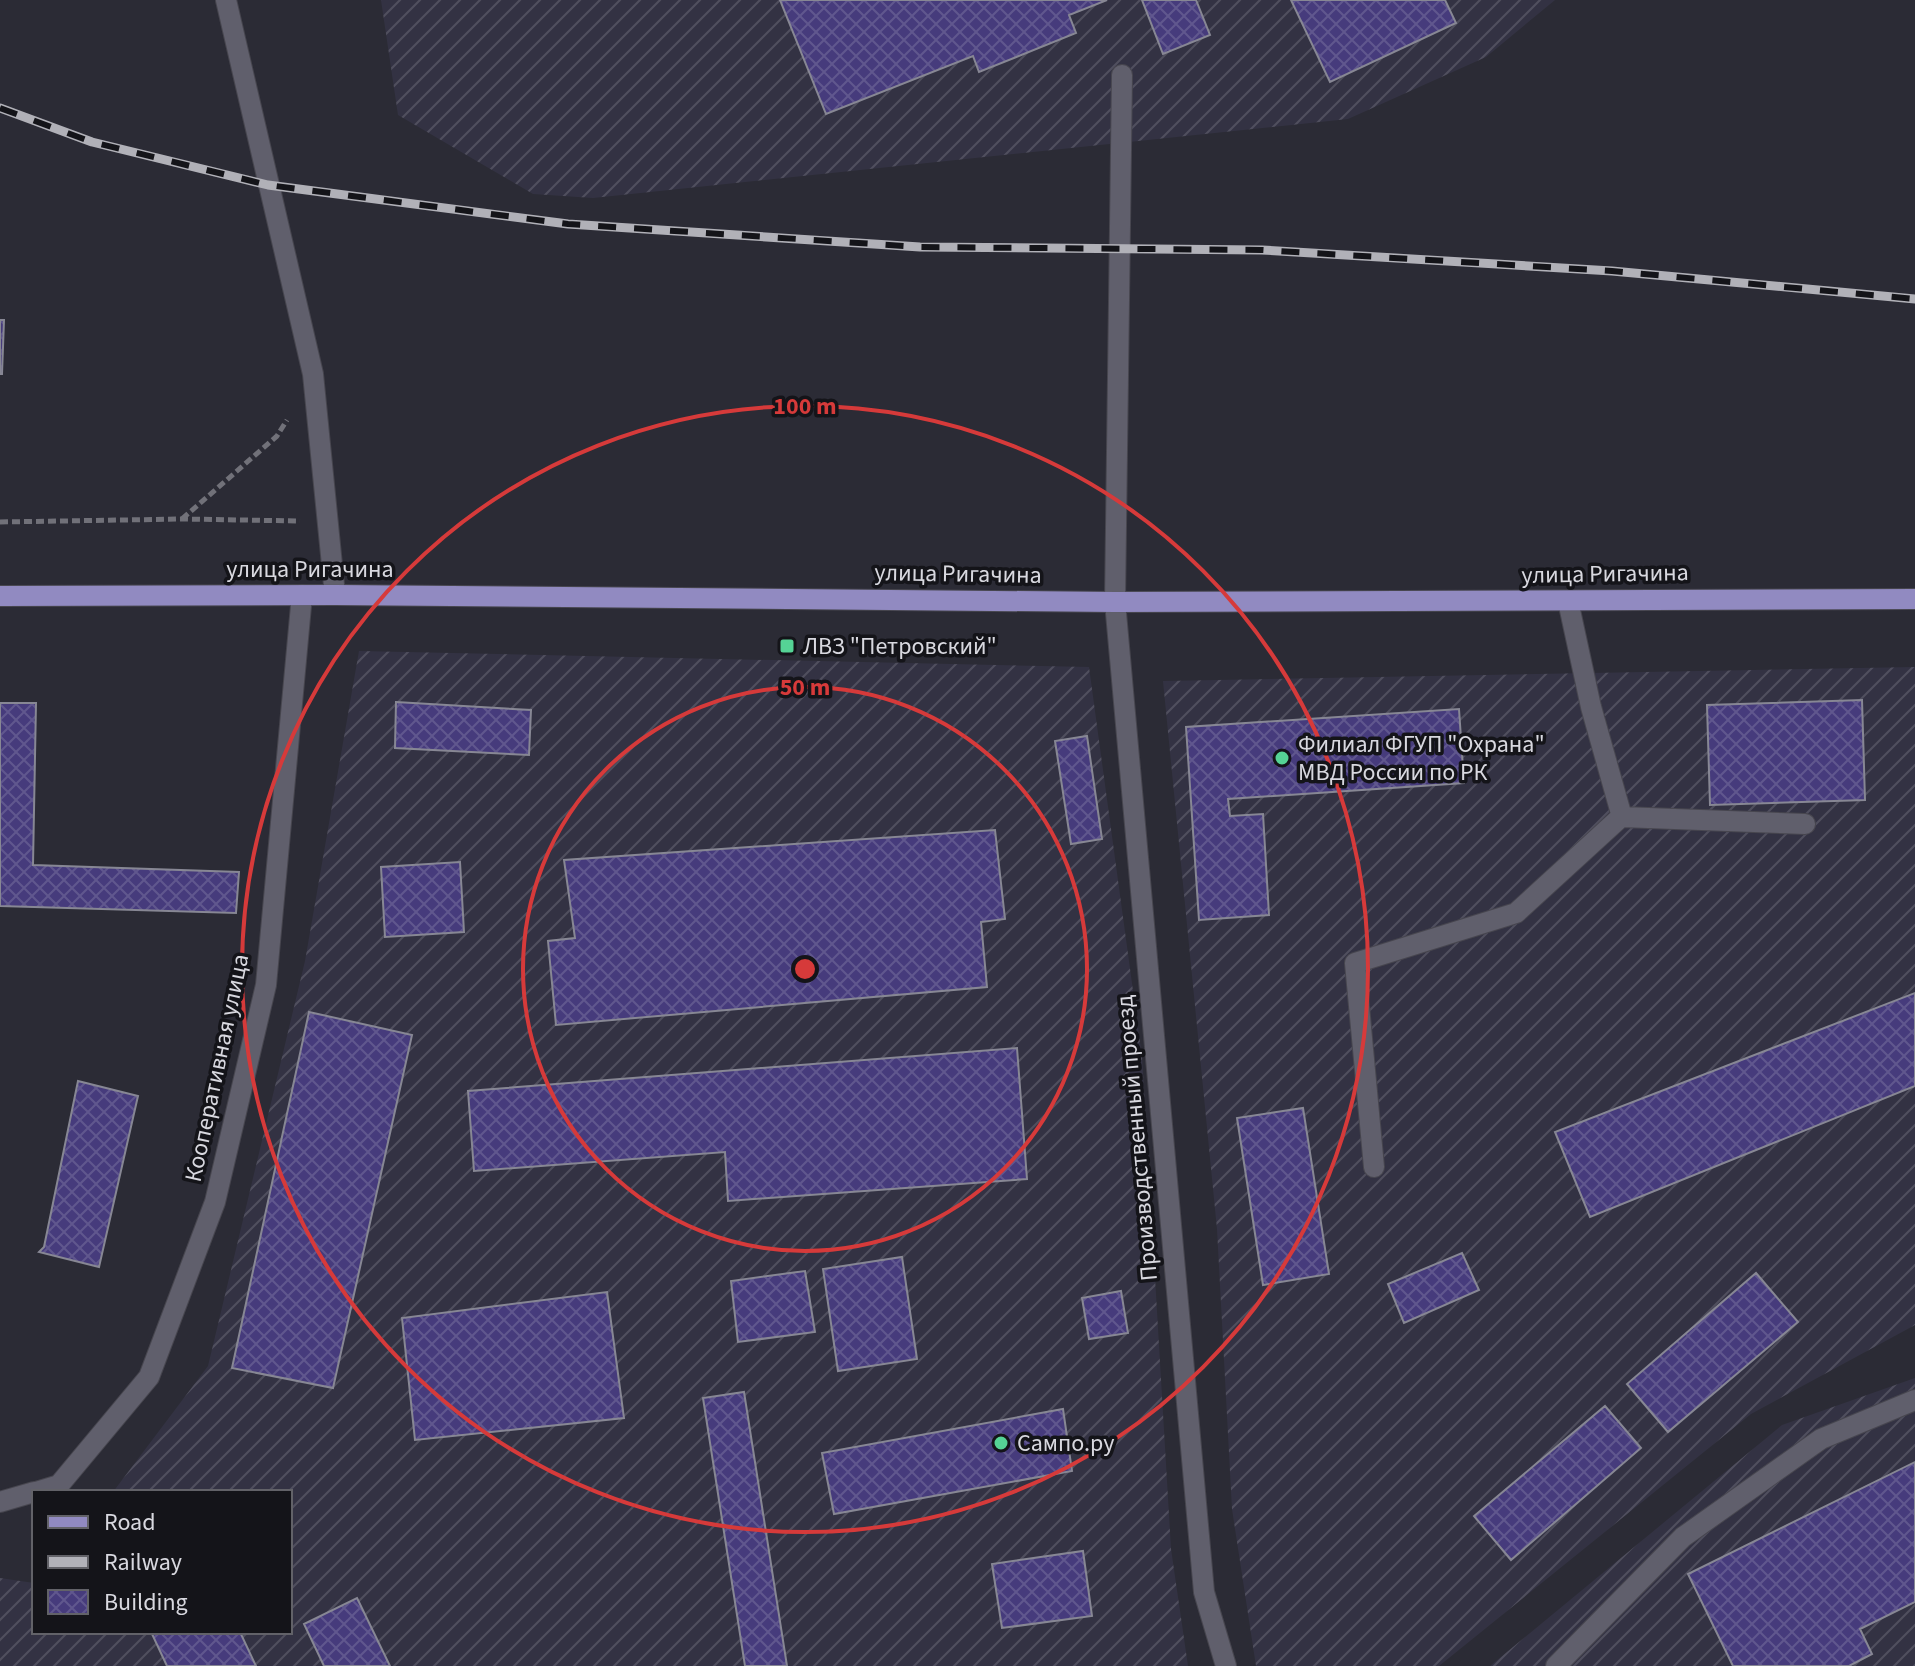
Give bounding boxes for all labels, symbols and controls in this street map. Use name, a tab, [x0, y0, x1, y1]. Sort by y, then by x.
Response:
text: 100 m	[773, 389, 837, 424]
street label: улица Ригачина	[226, 552, 394, 587]
street label: улица Ригачина	[874, 555, 1042, 593]
street label: улица Ригачина	[1521, 555, 1689, 593]
place label: ЛВЗ "Петровский"	[803, 629, 997, 664]
marker: ЛВЗ "Петровский"	[778, 637, 796, 655]
text: 50 m	[780, 670, 830, 705]
place label: Филиал ФГУП "Охрана" МВД России по РК	[1298, 727, 1545, 790]
marker: Филиал ФГУП "Охрана" МВД России по РК	[1273, 749, 1291, 767]
street label: Кооперативная улица	[176, 951, 258, 1185]
centre of rings	[791, 955, 819, 983]
street label: Производственный проезд	[1107, 993, 1167, 1282]
place label: Сампо.ру	[1017, 1426, 1114, 1461]
marker: Сампо.ру	[992, 1434, 1010, 1452]
legend	[32, 1490, 292, 1634]
text: Road	[104, 1505, 156, 1540]
text: Railway	[104, 1545, 182, 1580]
text: Building	[104, 1585, 188, 1620]

